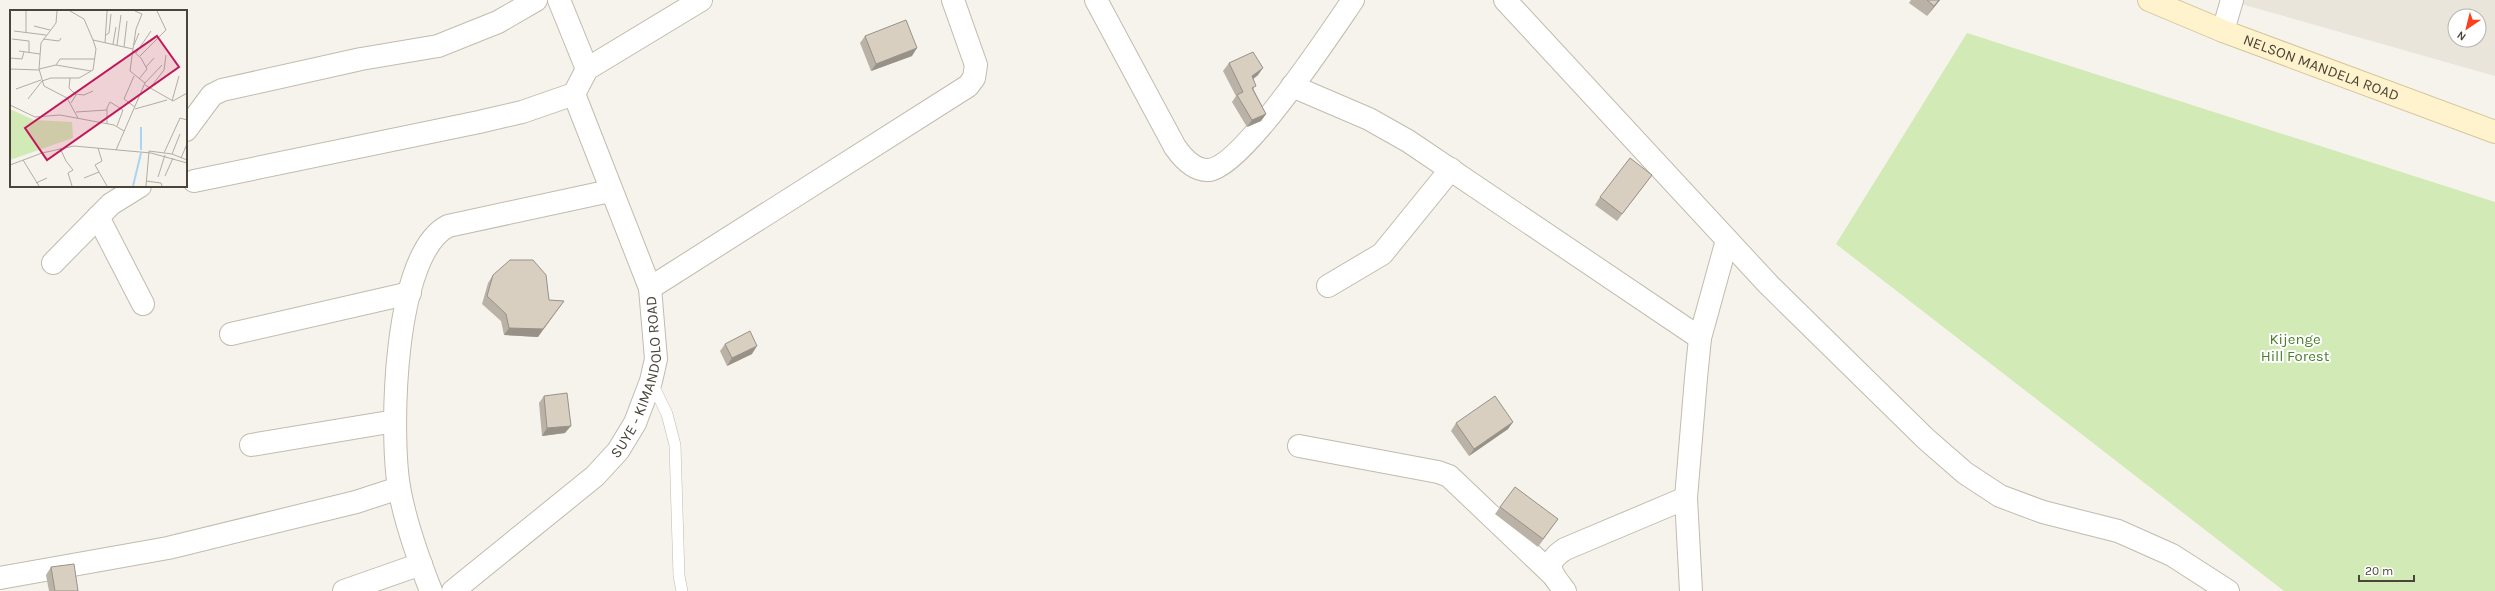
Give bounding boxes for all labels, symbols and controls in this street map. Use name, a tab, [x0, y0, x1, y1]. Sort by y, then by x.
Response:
north arrow	[2447, 8, 2487, 48]
inset map	[10, 10, 187, 187]
text: N	[2455, 28, 2469, 43]
street label: NELSON MANDELA ROAD	[2241, 30, 2402, 105]
street label: SUYE - KIMANDOLO ROAD	[607, 295, 665, 462]
park label: Kijenge Hill Forest	[2261, 330, 2330, 365]
scale bar	[2359, 557, 2414, 583]
text: 20 m	[2365, 564, 2393, 578]

